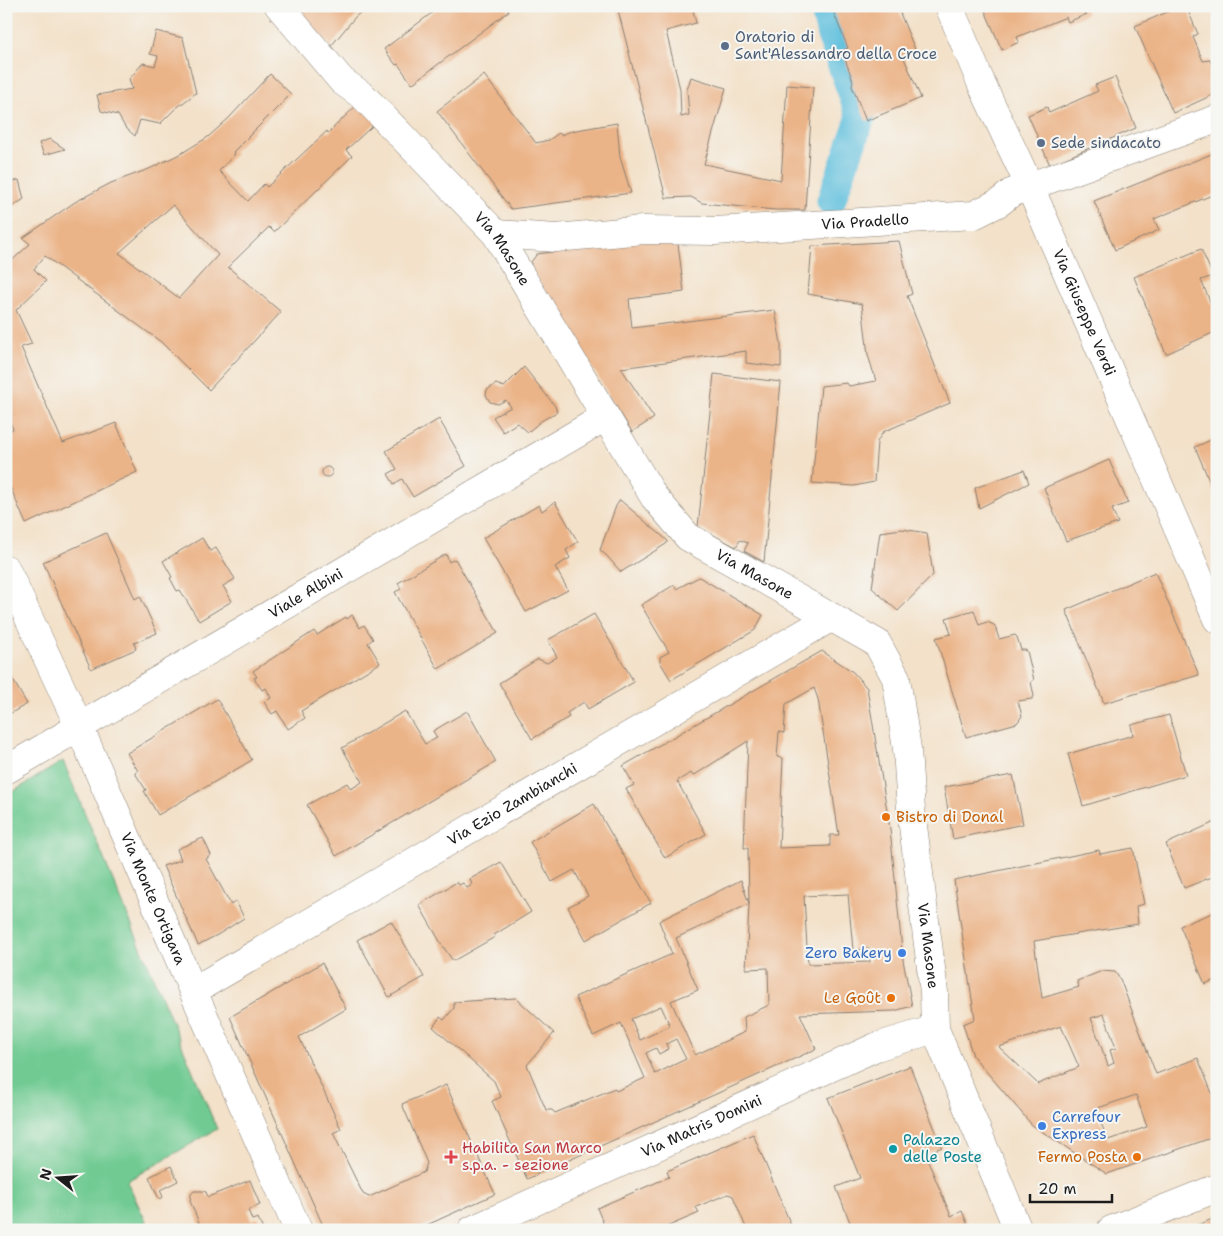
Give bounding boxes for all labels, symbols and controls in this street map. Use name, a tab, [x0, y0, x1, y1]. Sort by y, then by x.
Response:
place label: Oratorio di Sant'Alessandro della Croce	[735, 27, 937, 64]
marker: Oratorio di Sant'Alessandro della Croce	[719, 40, 731, 52]
place label: Sede sindacato	[1051, 133, 1161, 153]
marker: Sede sindacato	[1035, 137, 1047, 149]
street label: Via Masone	[470, 207, 535, 289]
street label: Via Pradello	[821, 209, 910, 234]
street label: Via Giuseppe Verdi	[1048, 246, 1120, 379]
street label: Via Masone	[712, 544, 797, 604]
street label: Viale Albini	[265, 564, 347, 623]
street label: Via Ezio Zambianchi	[444, 758, 581, 850]
place label: Bistro di Donal	[896, 807, 1004, 827]
marker: Bistro di Donal	[880, 811, 892, 823]
street label: Via Monte Ortigara	[116, 829, 191, 968]
street label: Via Masone	[913, 902, 943, 990]
place label: Zero Bakery	[805, 943, 892, 963]
marker: Zero Bakery	[896, 947, 908, 959]
place label: Le Goût	[824, 988, 881, 1008]
marker: Le Goût	[885, 992, 897, 1004]
street label: Via Matris Domini	[638, 1090, 765, 1162]
place label: Carrefour Express	[1052, 1107, 1121, 1144]
marker: Carrefour Express	[1036, 1120, 1048, 1132]
place label: Palazzo delle Poste	[903, 1130, 982, 1167]
place label: Habilita San Marco s.p.a. - sezione	[462, 1138, 602, 1175]
marker: Palazzo delle Poste	[887, 1143, 899, 1155]
place label: Fermo Posta	[1038, 1147, 1128, 1167]
marker: Habilita San Marco s.p.a. - sezione	[444, 1150, 458, 1164]
marker: Fermo Posta	[1131, 1151, 1143, 1163]
north arrow	[32, 1154, 82, 1204]
text: N	[35, 1166, 56, 1182]
scale bar	[1030, 1171, 1113, 1203]
text: 20 m	[1038, 1179, 1077, 1199]

